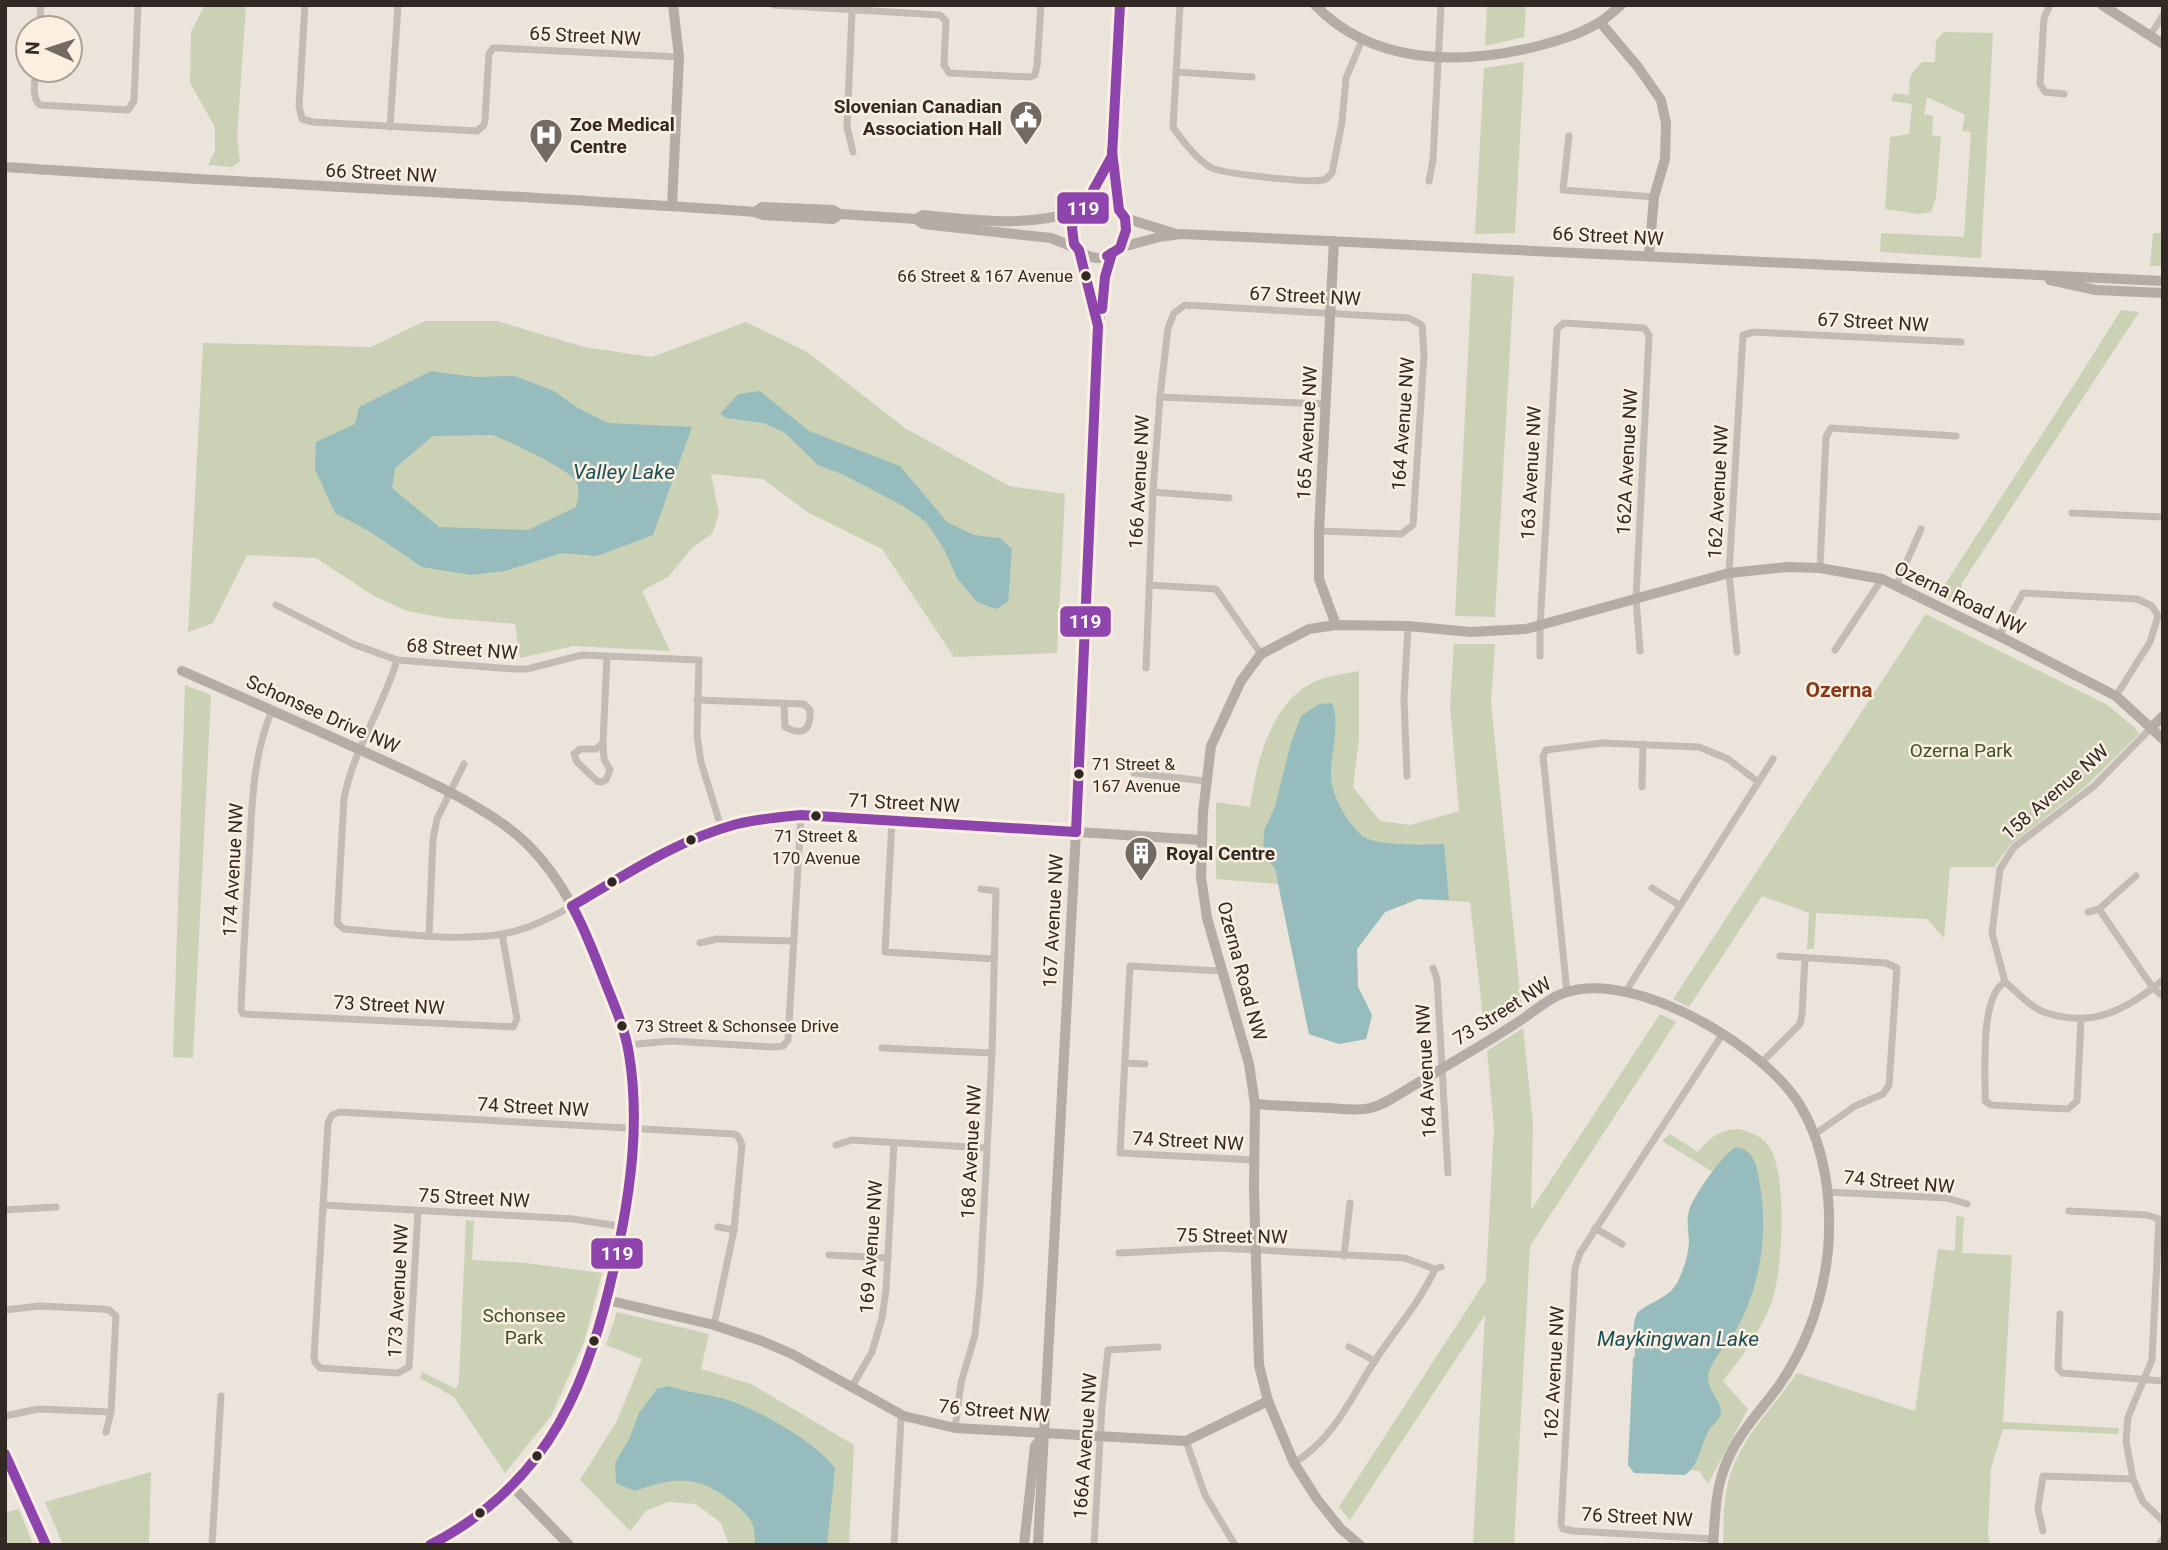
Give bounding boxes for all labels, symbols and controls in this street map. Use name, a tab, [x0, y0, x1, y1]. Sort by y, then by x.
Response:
north arrow	[14, 14, 84, 84]
street label: 65 Street NW	[529, 22, 641, 50]
text: N	[21, 41, 44, 55]
place label: Slovenian Canadian Association Hall	[834, 95, 1002, 140]
public building icon: Slovenian Canadian Association Hall	[1007, 98, 1045, 147]
place label: Zoe Medical Centre	[570, 113, 675, 158]
hospital icon: Zoe Medical Centre	[527, 116, 565, 165]
street label: 66 Street NW	[325, 159, 437, 187]
line badge: 119	[1056, 191, 1110, 225]
text: 119	[1067, 197, 1099, 220]
street label: 66 Street NW	[1552, 222, 1664, 250]
place label: 66 Street & 167 Avenue	[897, 266, 1073, 286]
marker: 66 Street & 167 Avenue	[1079, 269, 1093, 283]
street label: 67 Street NW	[1249, 282, 1361, 310]
street label: 67 Street NW	[1817, 308, 1929, 336]
street label: 164 Avenue NW	[1387, 356, 1419, 492]
street label: 165 Avenue NW	[1292, 365, 1322, 501]
street label: 162A Avenue NW	[1612, 388, 1642, 536]
street label: 163 Avenue NW	[1516, 405, 1546, 541]
street label: 166 Avenue NW	[1124, 414, 1154, 550]
street label: 162 Avenue NW	[1703, 424, 1733, 560]
water label: Valley Lake	[573, 460, 675, 484]
street label: Ozerna Road NW	[1891, 556, 2029, 640]
line badge: 119	[1059, 605, 1112, 638]
text: 119	[1069, 610, 1101, 633]
street label: 68 Street NW	[406, 634, 518, 664]
street label: Schonsee Drive NW	[243, 670, 403, 758]
district label: Ozerna	[1805, 678, 1873, 702]
park label: Ozerna Park	[1910, 739, 2013, 762]
street label: 158 Avenue NW	[1997, 739, 2113, 845]
place label: 71 Street & 167 Avenue	[1092, 754, 1180, 796]
marker: 71 Street & 167 Avenue	[1072, 767, 1086, 781]
street label: 71 Street NW	[848, 789, 960, 817]
street label: 174 Avenue NW	[218, 802, 248, 938]
marker: 71 Street & 170 Avenue	[809, 809, 823, 823]
place label: 71 Street & 170 Avenue	[772, 826, 860, 868]
unlabelled marker	[684, 833, 698, 847]
building icon: Royal Centre	[1122, 834, 1160, 883]
place label: Royal Centre	[1166, 842, 1275, 865]
street label: 167 Avenue NW	[1038, 853, 1068, 989]
unlabelled marker	[605, 875, 619, 889]
street label: Ozerna Road NW	[1212, 899, 1272, 1043]
street label: 73 Street NW	[1449, 972, 1555, 1050]
street label: 73 Street NW	[333, 991, 445, 1019]
street label: 164 Avenue NW	[1411, 1003, 1441, 1139]
place label: 73 Street & Schonsee Drive	[635, 1016, 839, 1036]
marker: 73 Street & Schonsee Drive	[615, 1019, 629, 1033]
street label: 168 Avenue NW	[956, 1084, 986, 1220]
street label: 74 Street NW	[477, 1093, 589, 1121]
street label: 74 Street NW	[1132, 1127, 1244, 1155]
street label: 74 Street NW	[1843, 1166, 1956, 1198]
street label: 169 Avenue NW	[855, 1179, 887, 1315]
street label: 75 Street NW	[418, 1184, 530, 1212]
street label: 173 Avenue NW	[383, 1223, 413, 1359]
street label: 75 Street NW	[1176, 1224, 1288, 1248]
line badge: 119	[590, 1237, 644, 1270]
text: 119	[601, 1242, 633, 1265]
park label: Schonsee Park	[483, 1304, 565, 1349]
street label: 162 Avenue NW	[1539, 1305, 1569, 1441]
water label: Maykingwan Lake	[1597, 1327, 1759, 1351]
unlabelled marker	[587, 1334, 601, 1348]
street label: 166A Avenue NW	[1068, 1372, 1102, 1520]
street label: 76 Street NW	[938, 1395, 1051, 1427]
unlabelled marker	[530, 1449, 544, 1463]
street label: 76 Street NW	[1581, 1503, 1693, 1531]
unlabelled marker	[473, 1506, 487, 1520]

